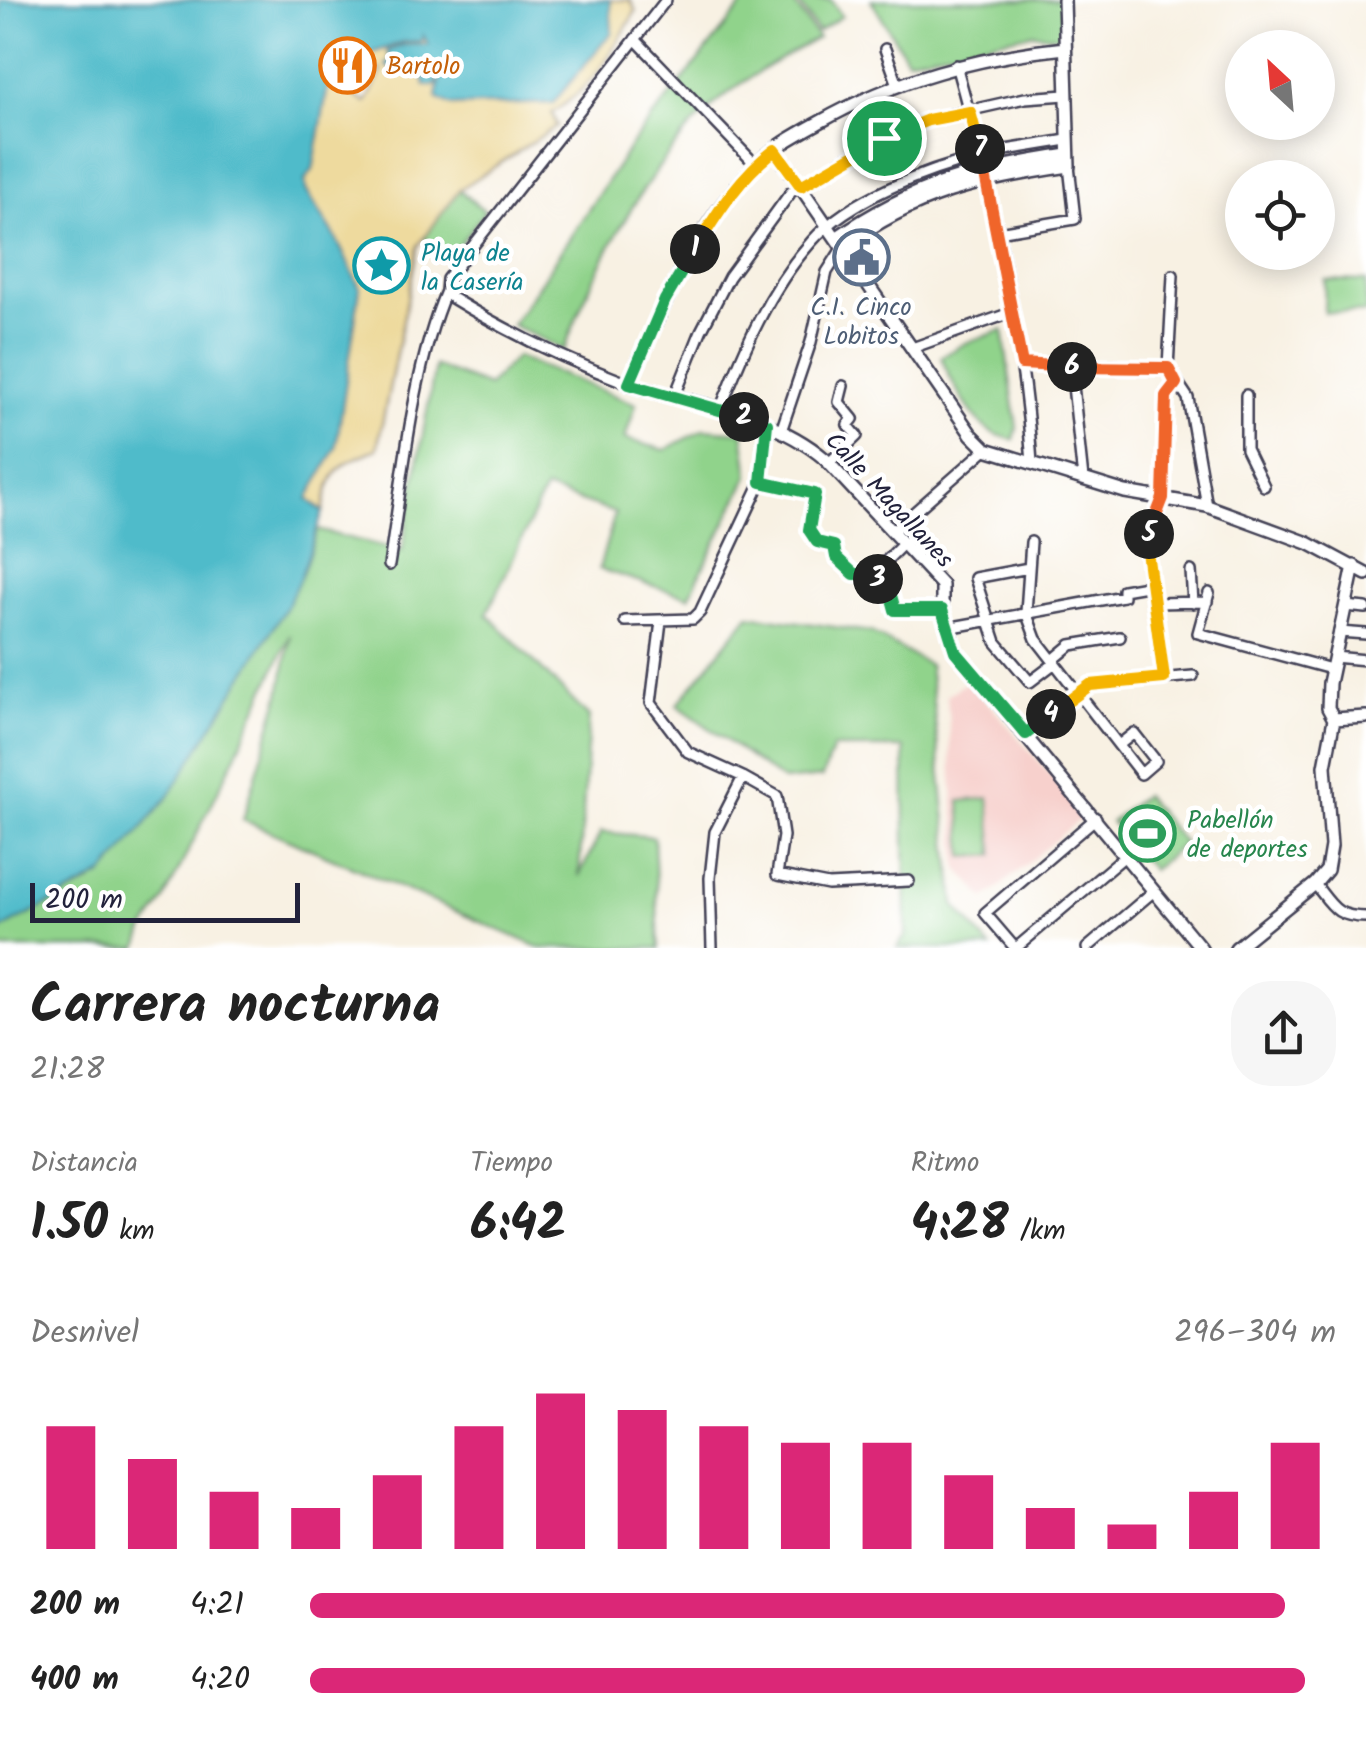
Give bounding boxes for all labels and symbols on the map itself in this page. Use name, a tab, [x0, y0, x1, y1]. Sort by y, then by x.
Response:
north arrow	[1225, 30, 1335, 140]
restaurant icon: Bartolo	[317, 35, 377, 95]
place label: Bartolo	[386, 47, 460, 87]
pin	[842, 96, 927, 181]
pin: 7	[955, 124, 1005, 174]
pin: 1	[670, 224, 720, 274]
public building icon: C.I. Cinco Lobitos	[831, 227, 891, 287]
place label: Playa de la Casería	[421, 234, 523, 303]
place icon: Playa de la Casería	[352, 236, 412, 296]
place label: C.I. Cinco Lobitos	[810, 288, 912, 357]
pin: 6	[1047, 342, 1097, 392]
pin: 2	[719, 392, 769, 442]
street label: Calle Magallanes	[814, 423, 963, 578]
pin: 5	[1124, 509, 1174, 559]
pin: 3	[853, 554, 903, 604]
pin: 4	[1026, 689, 1076, 739]
place label: Pabellón de deportes	[1187, 801, 1308, 870]
sports icon: Pabellón de deportes	[1118, 803, 1178, 863]
scale bar	[30, 878, 300, 923]

